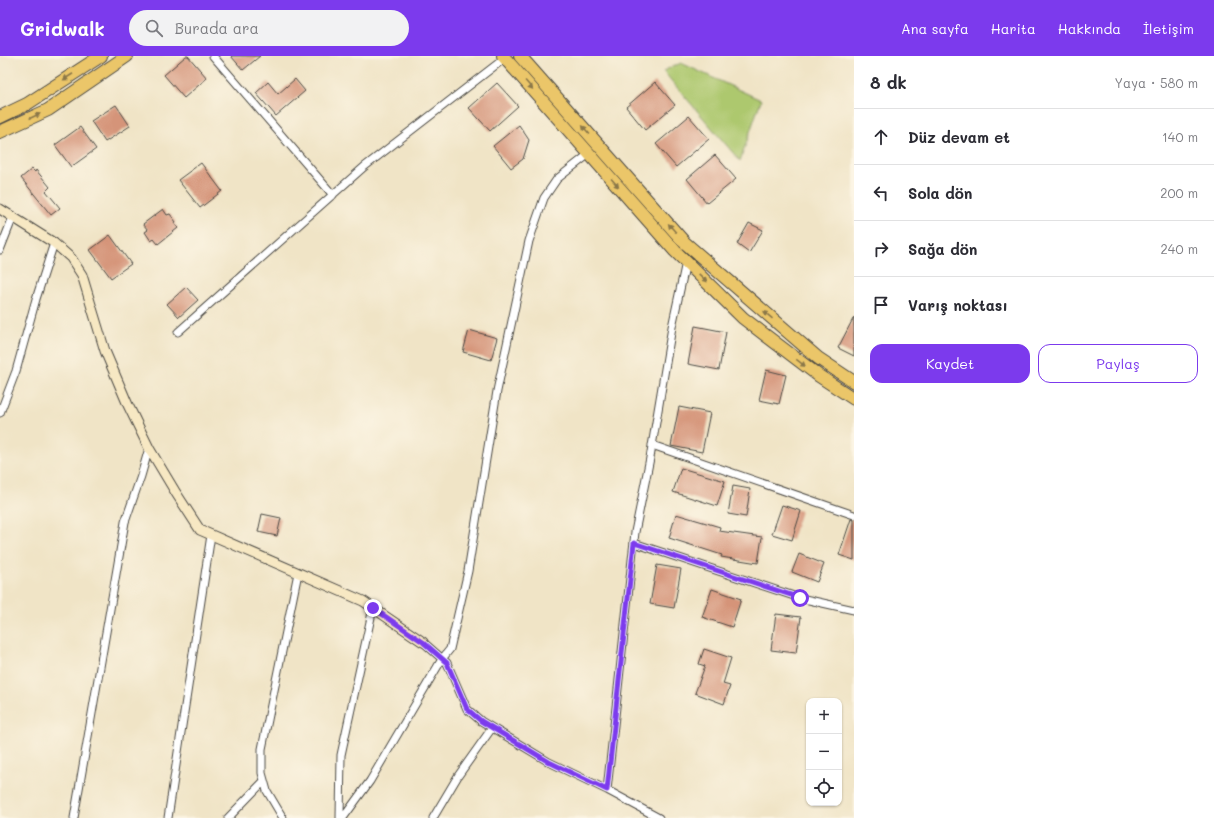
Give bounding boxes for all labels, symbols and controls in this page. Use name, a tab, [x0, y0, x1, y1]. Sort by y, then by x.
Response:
search box	[129, 10, 409, 46]
text: Gridwalk	[20, 16, 105, 41]
icon: search	[143, 17, 165, 39]
text: Burada ara	[175, 18, 259, 38]
text: Ana sayfa	[901, 19, 969, 38]
text: Harita	[991, 19, 1036, 38]
text: Hakkında	[1058, 19, 1121, 38]
text: İletişim	[1143, 19, 1194, 38]
text: 8 dk	[870, 71, 907, 93]
one-way arrow	[63, 73, 73, 81]
text: Yaya · 580 m	[1115, 74, 1198, 91]
one-way arrow	[524, 81, 533, 90]
one-way arrow	[30, 113, 41, 119]
one-way arrow	[581, 125, 590, 136]
icon: ahead	[870, 126, 892, 148]
text: Düz devam et	[908, 127, 1010, 147]
text: 140 m	[1162, 128, 1198, 145]
one-way arrow	[610, 178, 619, 188]
icon: left	[870, 182, 892, 204]
text: Sola dön	[908, 183, 972, 203]
text: 200 m	[1160, 184, 1198, 201]
one-way arrow	[667, 223, 676, 233]
icon: right	[870, 238, 892, 260]
text: Sağa dön	[908, 239, 977, 259]
text: 240 m	[1161, 240, 1198, 257]
one-way arrow	[698, 273, 708, 283]
icon: arrive	[870, 294, 892, 316]
text: Varış noktası	[908, 295, 1008, 315]
one-way arrow	[763, 310, 773, 320]
button: Kaydet	[870, 344, 1030, 383]
button: Paylaş	[1038, 344, 1198, 383]
one-way arrow	[796, 358, 807, 367]
route start	[791, 589, 809, 607]
route end	[364, 599, 382, 617]
map controls	[806, 698, 842, 806]
button: +	[806, 698, 842, 734]
button: −	[806, 734, 842, 770]
button: locate	[806, 770, 842, 806]

